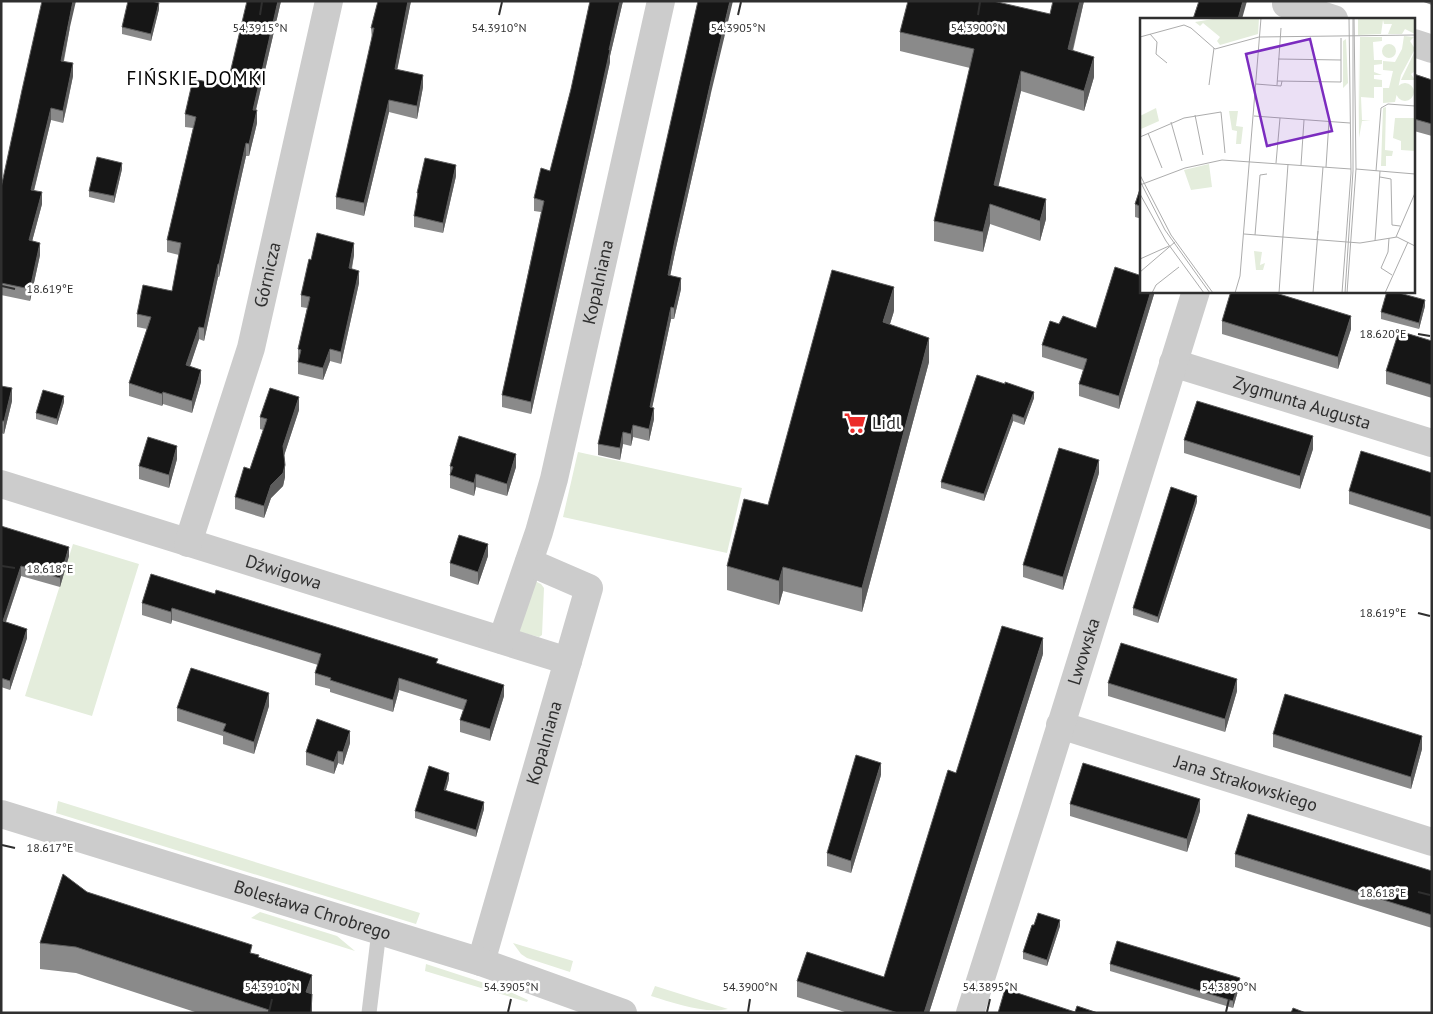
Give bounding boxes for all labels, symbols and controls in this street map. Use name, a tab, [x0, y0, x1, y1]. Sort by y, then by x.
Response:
inset map	[1140, 18, 1416, 292]
text: 54.3915°N	[233, 20, 287, 35]
text: 54.3910°N	[472, 20, 526, 35]
text: 54.3905°N	[711, 20, 765, 35]
text: 54.3900°N	[951, 20, 1005, 35]
district label: FIŃSKIE DOMKI	[126, 66, 268, 90]
street label: Kopalniana	[577, 237, 618, 327]
street label: Górnicza	[248, 240, 285, 310]
text: 18.619°E	[27, 281, 73, 296]
text: 18.620°E	[1360, 326, 1406, 341]
street label: Zygmunta Augusta	[1230, 370, 1374, 434]
supermarket icon: Lidl	[842, 410, 868, 436]
place label: Lidl	[872, 411, 902, 434]
street label: Dźwigowa	[243, 549, 325, 594]
text: 18.618°E	[27, 561, 73, 576]
text: 18.619°E	[1360, 605, 1406, 620]
street label: Lwowska	[1062, 615, 1105, 688]
street label: Kopalniana	[521, 698, 567, 787]
street label: Jana Strakowskiego	[1171, 749, 1321, 816]
text: 18.617°E	[27, 840, 73, 855]
street label: Bolesława Chrobrego	[231, 875, 394, 945]
text: 18.618°E	[1360, 885, 1406, 900]
text: 54.3910°N	[245, 979, 299, 994]
text: 54.3905°N	[484, 979, 538, 994]
text: 54.3900°N	[723, 979, 777, 994]
text: 54.3895°N	[963, 979, 1017, 994]
text: 54.3890°N	[1202, 979, 1256, 994]

